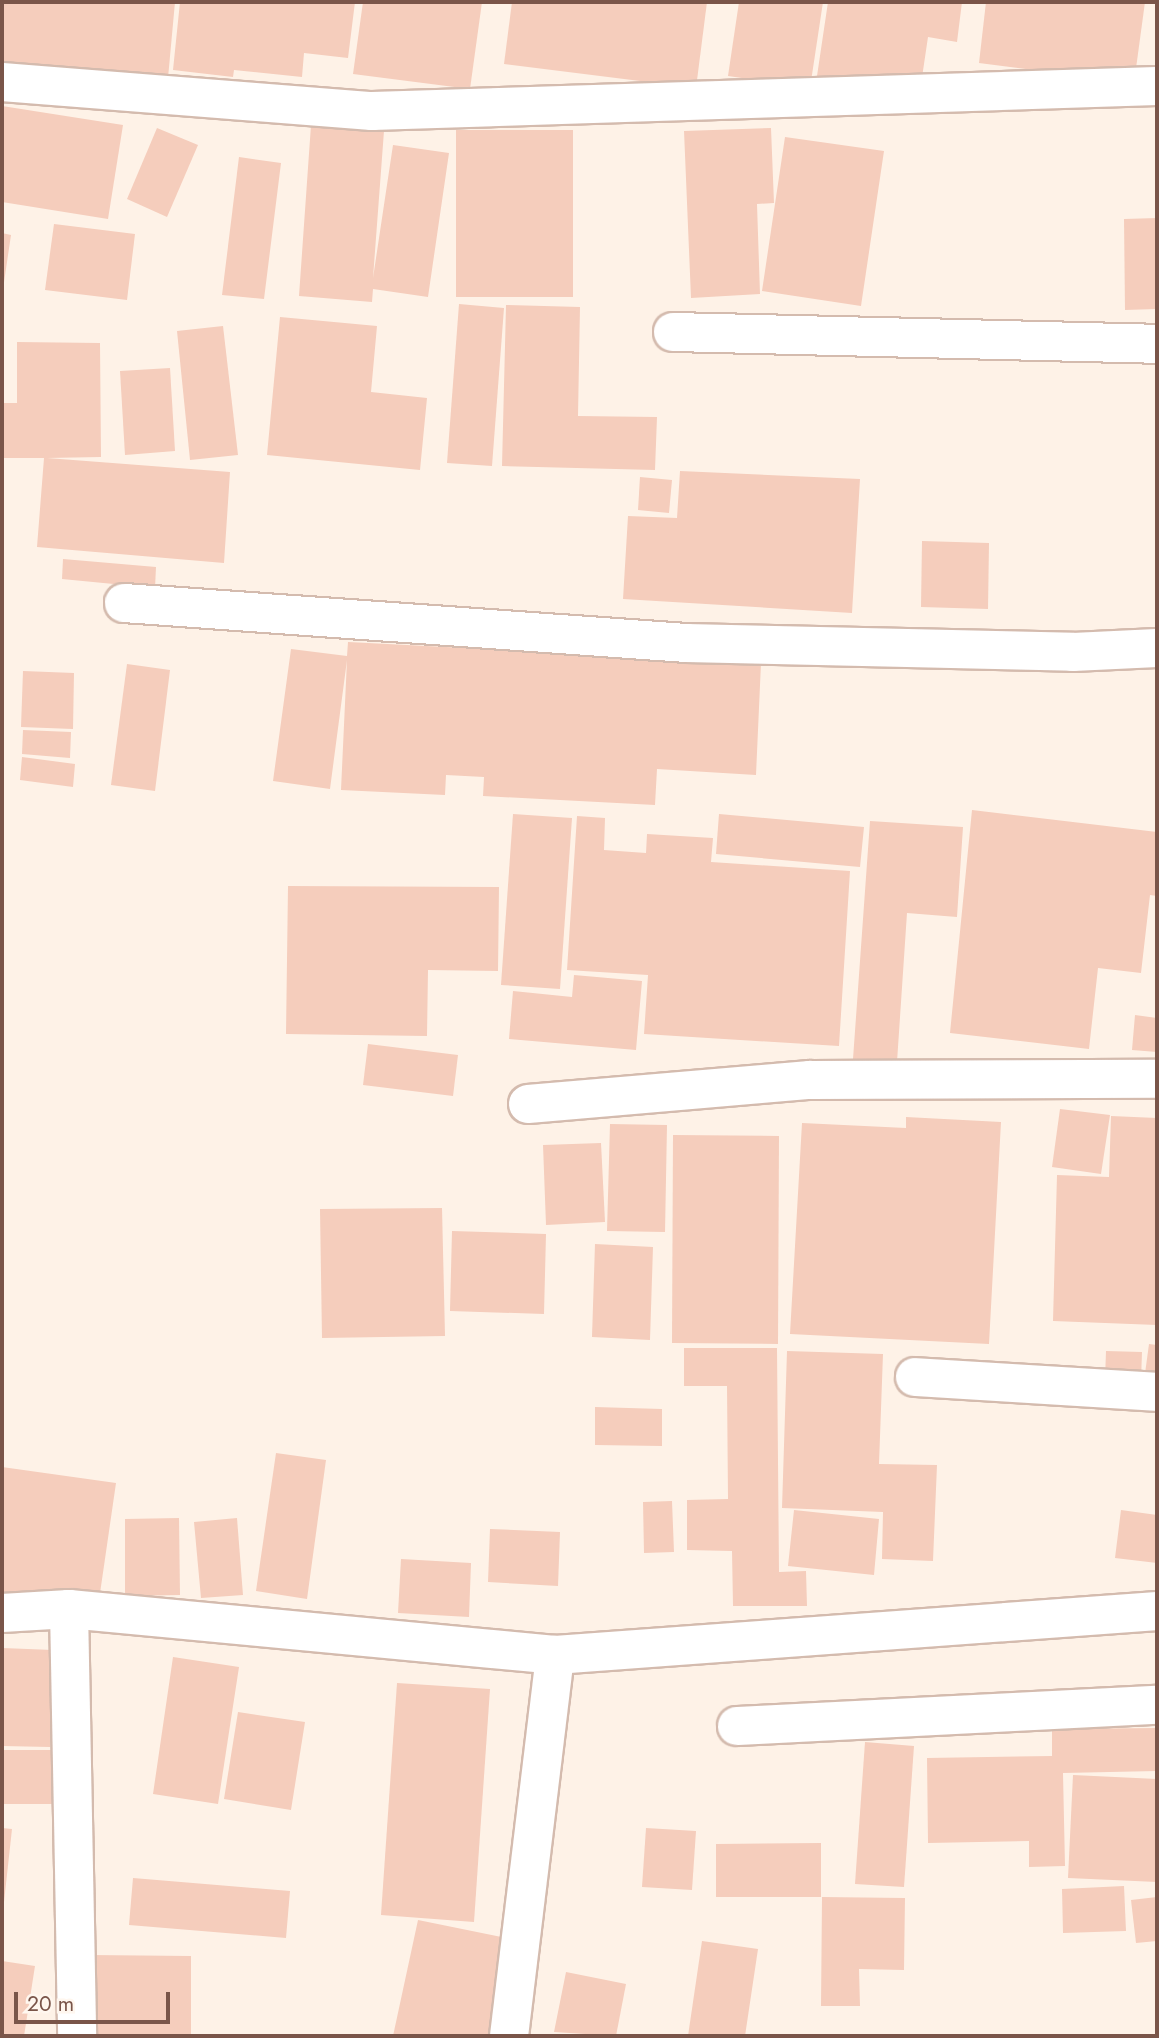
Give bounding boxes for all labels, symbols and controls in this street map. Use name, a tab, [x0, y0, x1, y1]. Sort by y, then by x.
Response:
scale bar	[18, 1979, 173, 2023]
text: 20 m	[27, 1989, 74, 2019]

